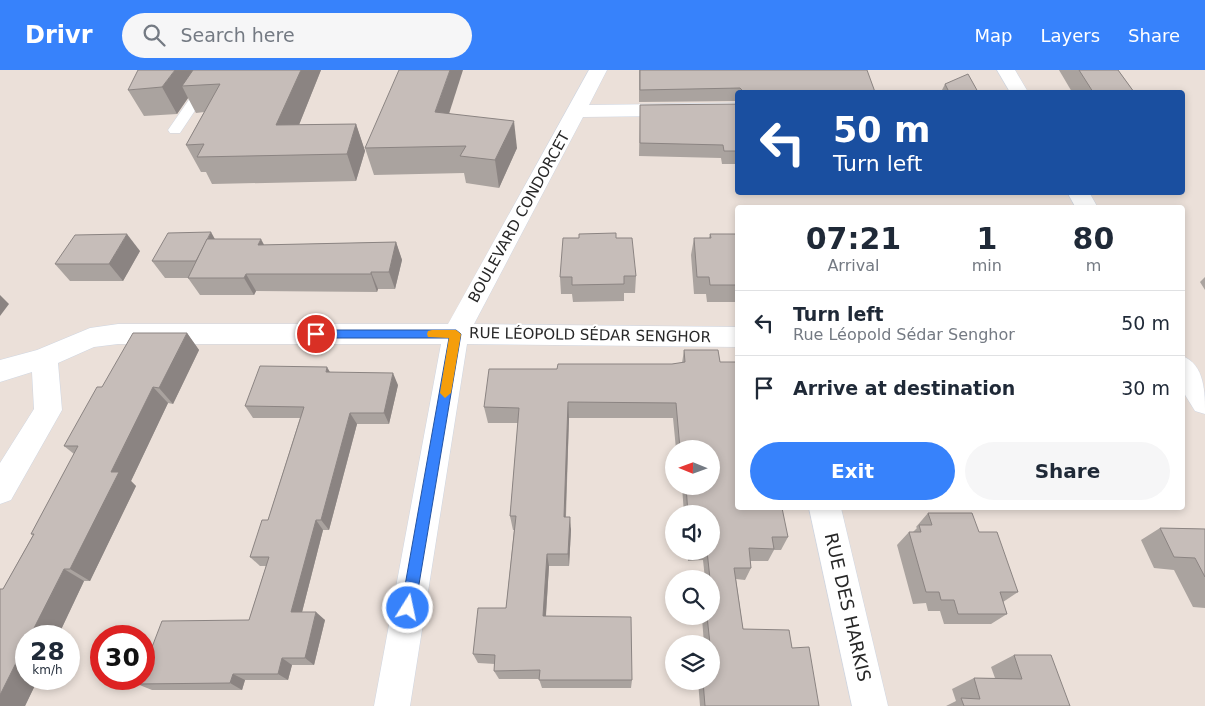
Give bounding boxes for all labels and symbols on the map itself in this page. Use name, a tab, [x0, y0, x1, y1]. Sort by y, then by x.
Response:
street label: BOULEVARD CONDORCET	[464, 128, 574, 306]
pin	[295, 313, 337, 355]
street label: RUE LÉOPOLD SÉDAR SENGHOR	[469, 323, 711, 346]
north arrow	[665, 440, 720, 495]
street label: RUE DES HARKIS	[821, 531, 875, 683]
position arrow	[381, 581, 433, 633]
speed limit sign: 30	[90, 625, 155, 690]

